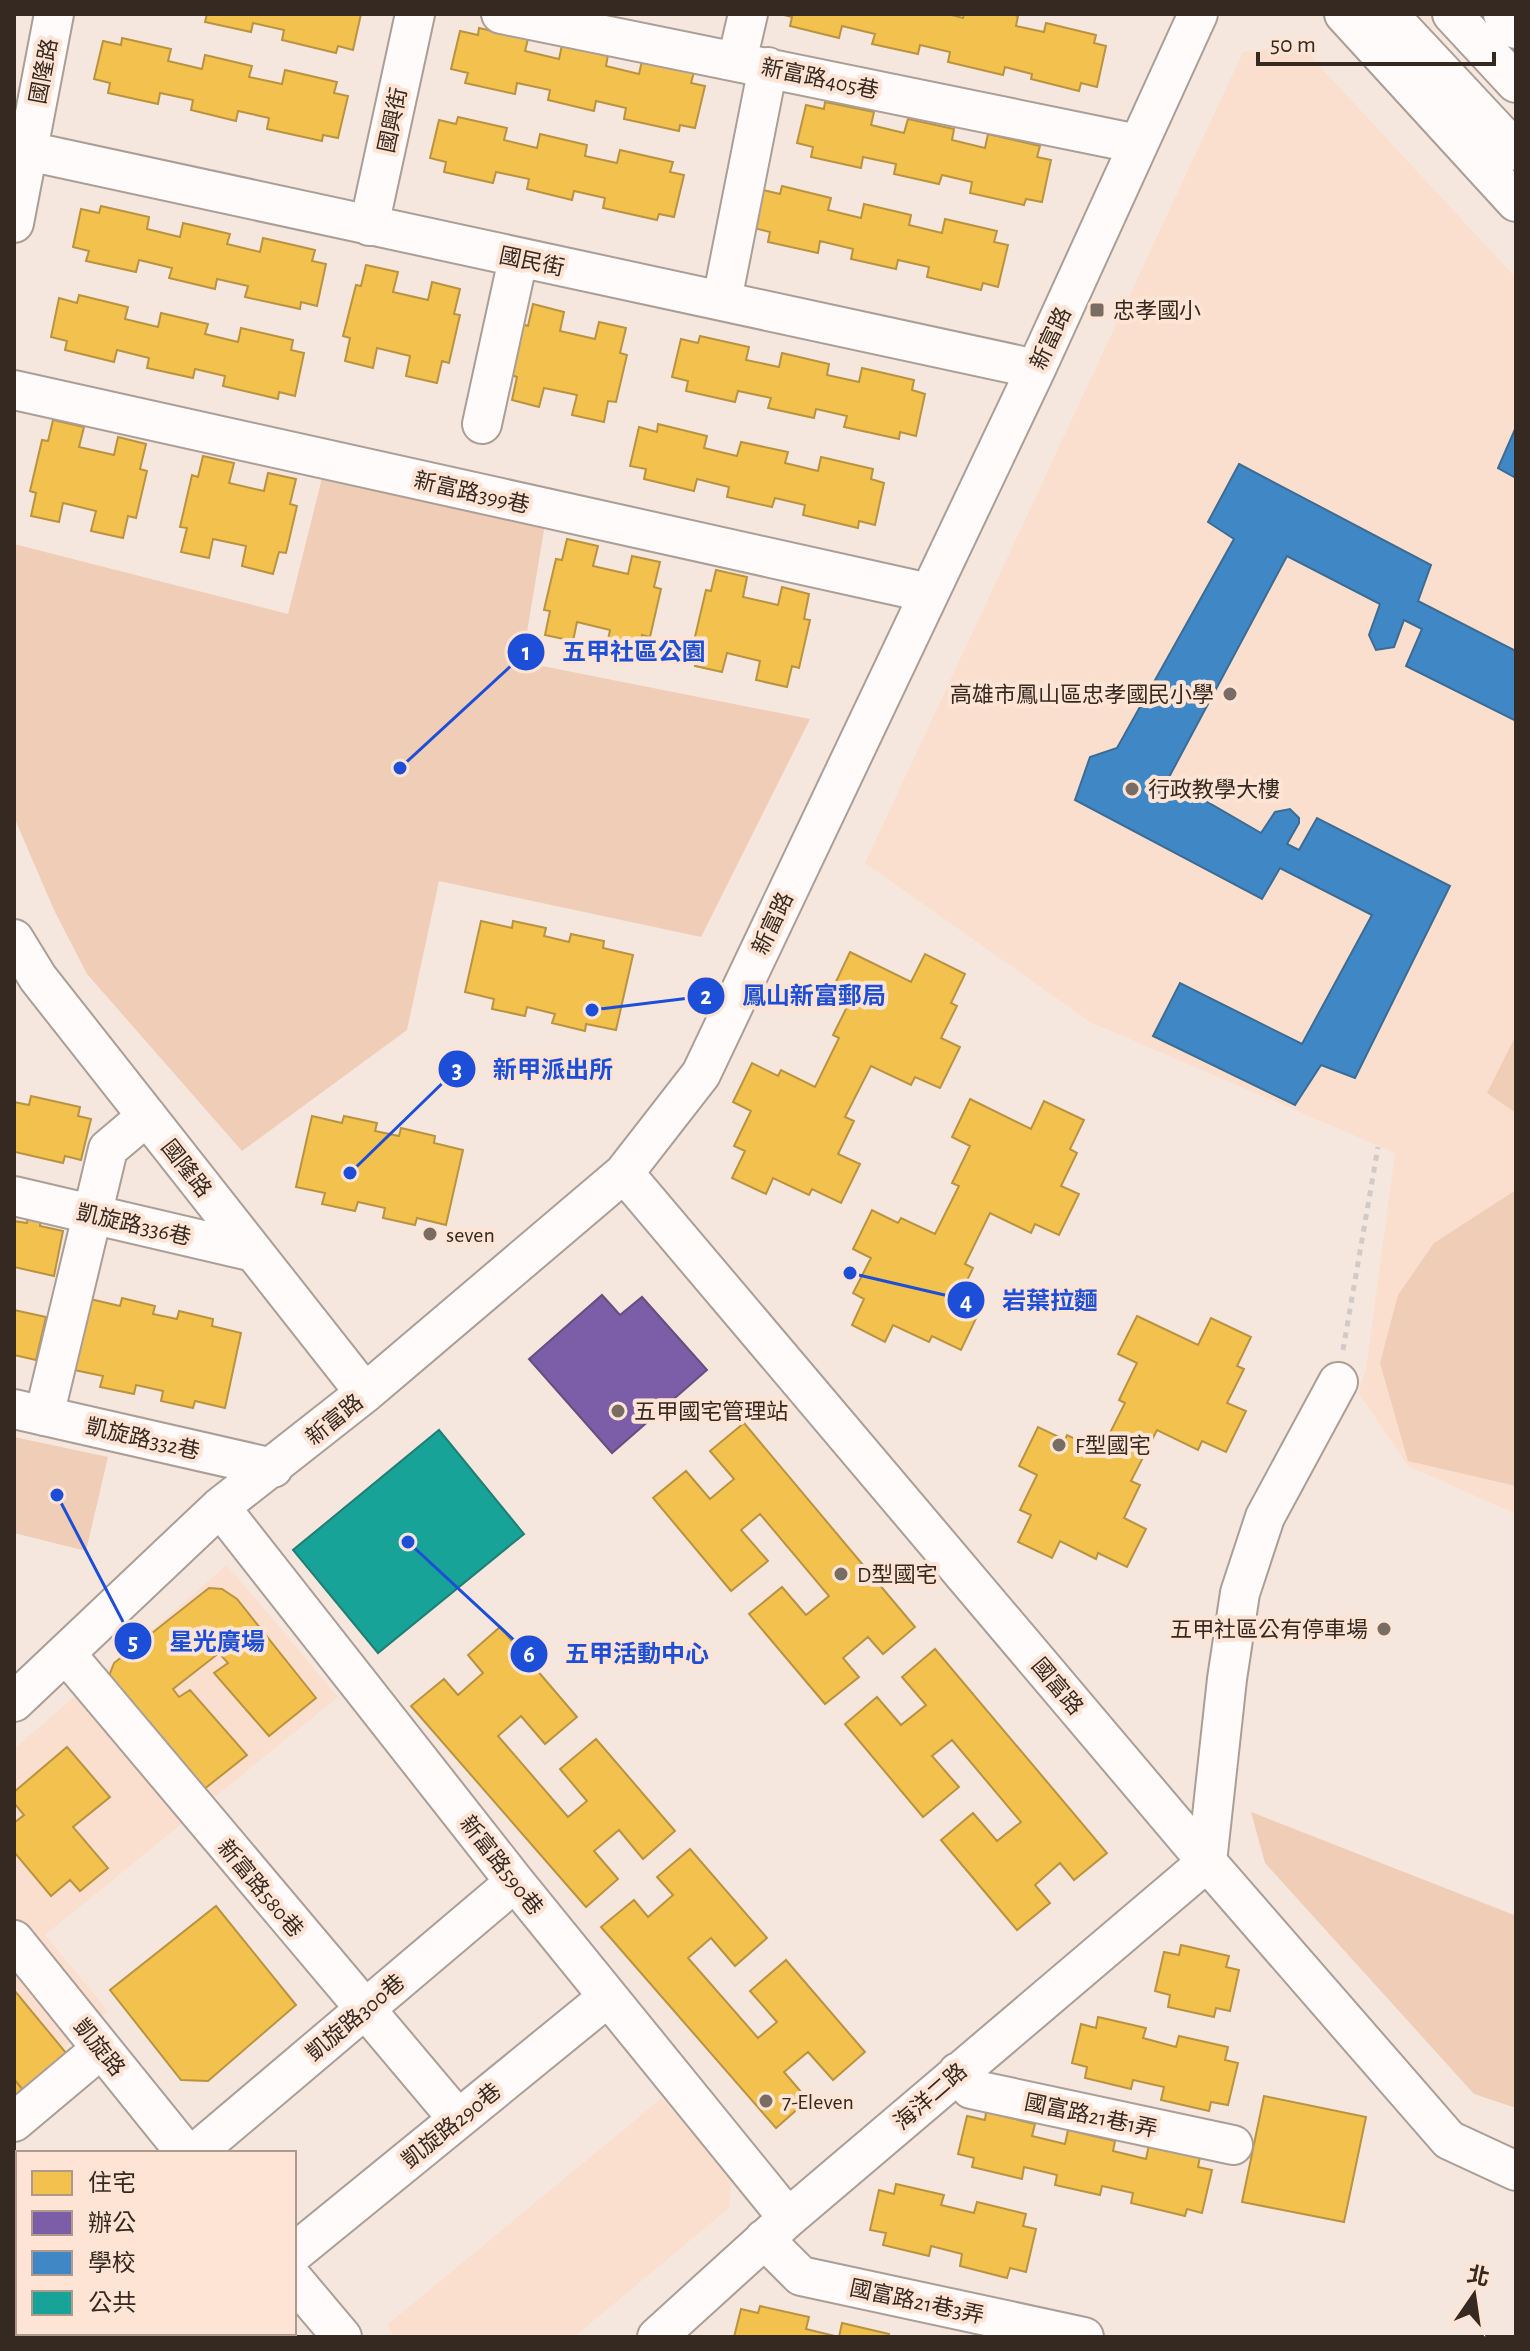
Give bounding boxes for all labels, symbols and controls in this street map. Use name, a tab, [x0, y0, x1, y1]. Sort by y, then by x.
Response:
scale bar	[1258, 16, 1494, 66]
text: 50 m	[1270, 33, 1316, 57]
street label: 國隆路	[26, 36, 61, 106]
street label: 新富路405巷	[759, 55, 881, 102]
street label: 國興街	[374, 85, 411, 155]
street label: 國民街	[497, 243, 567, 280]
place label: 忠孝國小	[1113, 299, 1201, 322]
marker: 忠孝國小	[1088, 301, 1106, 319]
street label: 新富路	[1026, 303, 1075, 373]
street label: 新富路399巷	[412, 468, 532, 517]
callout: 五甲社區公園	[506, 628, 722, 676]
text: 五甲社區公園	[562, 639, 706, 665]
text: 1	[522, 641, 530, 665]
place label: 高雄市鳳山區忠孝國民小學	[950, 683, 1214, 706]
marker: 高雄市鳳山區忠孝國民小學	[1221, 685, 1239, 703]
place label: 行政教學大樓	[1148, 778, 1280, 801]
marker: 行政教學大樓	[1123, 780, 1141, 798]
street label: 新富路	[748, 888, 797, 958]
callout: 鳳山新富郵局	[686, 972, 902, 1020]
text: 鳳山新富郵局	[742, 983, 886, 1009]
text: 2	[700, 985, 712, 1009]
callout: 新甲派出所	[437, 1045, 629, 1093]
text: 新甲派出所	[493, 1057, 613, 1083]
text: 3	[452, 1059, 462, 1083]
street label: 國隆路	[157, 1135, 216, 1201]
street label: 凱旋路336巷	[75, 1200, 193, 1249]
place label: seven	[446, 1224, 495, 1246]
marker: seven	[421, 1225, 439, 1243]
callout: 岩葉拉麵	[946, 1276, 1114, 1324]
text: 岩葉拉麵	[1002, 1288, 1098, 1314]
text: 4	[960, 1290, 972, 1314]
street label: 新富路	[301, 1390, 367, 1449]
place label: 五甲國宅管理站	[634, 1400, 788, 1423]
marker: 五甲國宅管理站	[609, 1402, 627, 1420]
street label: 凱旋路332巷	[84, 1414, 202, 1463]
place label: F型國宅	[1075, 1434, 1151, 1457]
marker: F型國宅	[1050, 1436, 1068, 1454]
place label: D型國宅	[857, 1563, 937, 1586]
marker: D型國宅	[832, 1565, 850, 1583]
callout: 星光廣場	[113, 1617, 281, 1665]
place label: 五甲社區公有停車場	[1170, 1618, 1368, 1641]
marker: 五甲社區公有停車場	[1375, 1620, 1393, 1638]
text: 星光廣場	[169, 1629, 265, 1655]
callout: 五甲活動中心	[509, 1630, 725, 1678]
text: 5	[128, 1631, 138, 1655]
text: 五甲活動中心	[565, 1641, 709, 1667]
text: 6	[523, 1643, 535, 1667]
street label: 國富路	[1028, 1654, 1088, 1719]
street label: 新富路590巷	[456, 1811, 547, 1919]
street label: 新富路580巷	[213, 1835, 308, 1941]
street label: 凱旋路300巷	[302, 1970, 409, 2065]
street label: 凱旋路	[70, 2014, 129, 2080]
street label: 海洋二路	[890, 2059, 971, 2134]
street label: 凱旋路290巷	[397, 2079, 505, 2172]
street label: 國富路21巷1弄	[1022, 2090, 1159, 2141]
place label: 7-Eleven	[782, 2091, 854, 2113]
marker: 7-Eleven	[757, 2092, 775, 2110]
legend	[16, 2151, 296, 2335]
text: 住宅	[88, 2170, 136, 2196]
text: 辦公	[88, 2210, 136, 2236]
text: 學校	[88, 2250, 136, 2276]
north arrow	[1434, 2255, 1514, 2335]
text: 北	[1465, 2262, 1492, 2290]
street label: 國富路21巷3弄	[848, 2276, 986, 2327]
text: 公共	[88, 2291, 136, 2316]

